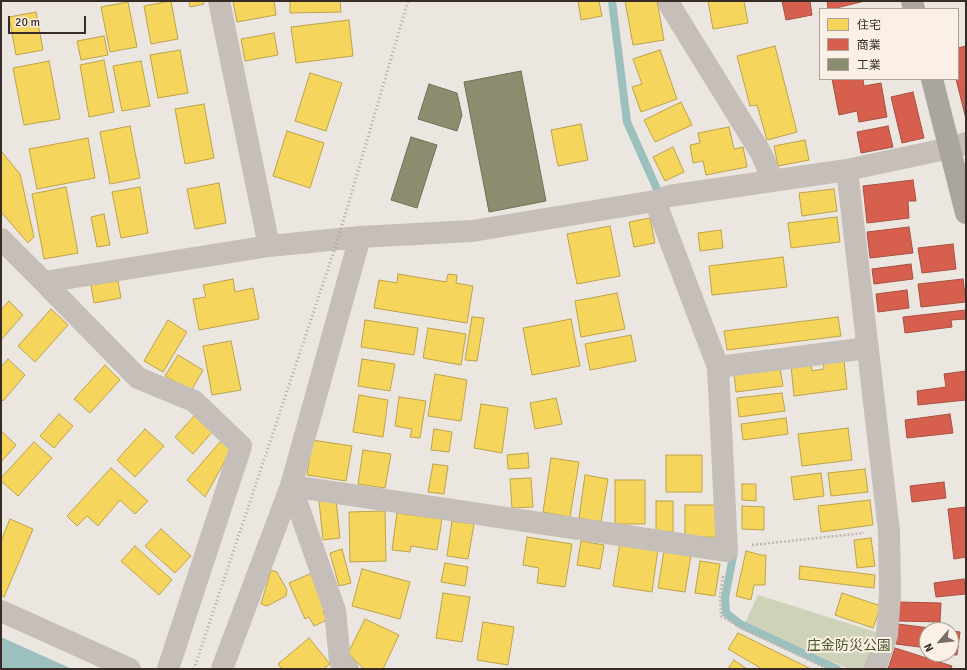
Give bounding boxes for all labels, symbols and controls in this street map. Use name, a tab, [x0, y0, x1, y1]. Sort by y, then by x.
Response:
scale bar	[10, 8, 88, 34]
legend	[819, 8, 959, 80]
text: 20 m	[15, 15, 40, 30]
text: 住宅	[857, 18, 881, 33]
text: 商業	[857, 38, 881, 53]
text: 工業	[857, 58, 881, 73]
north arrow	[919, 622, 959, 662]
park label: 庄金防災公園	[807, 638, 891, 654]
text: N	[921, 641, 936, 654]

